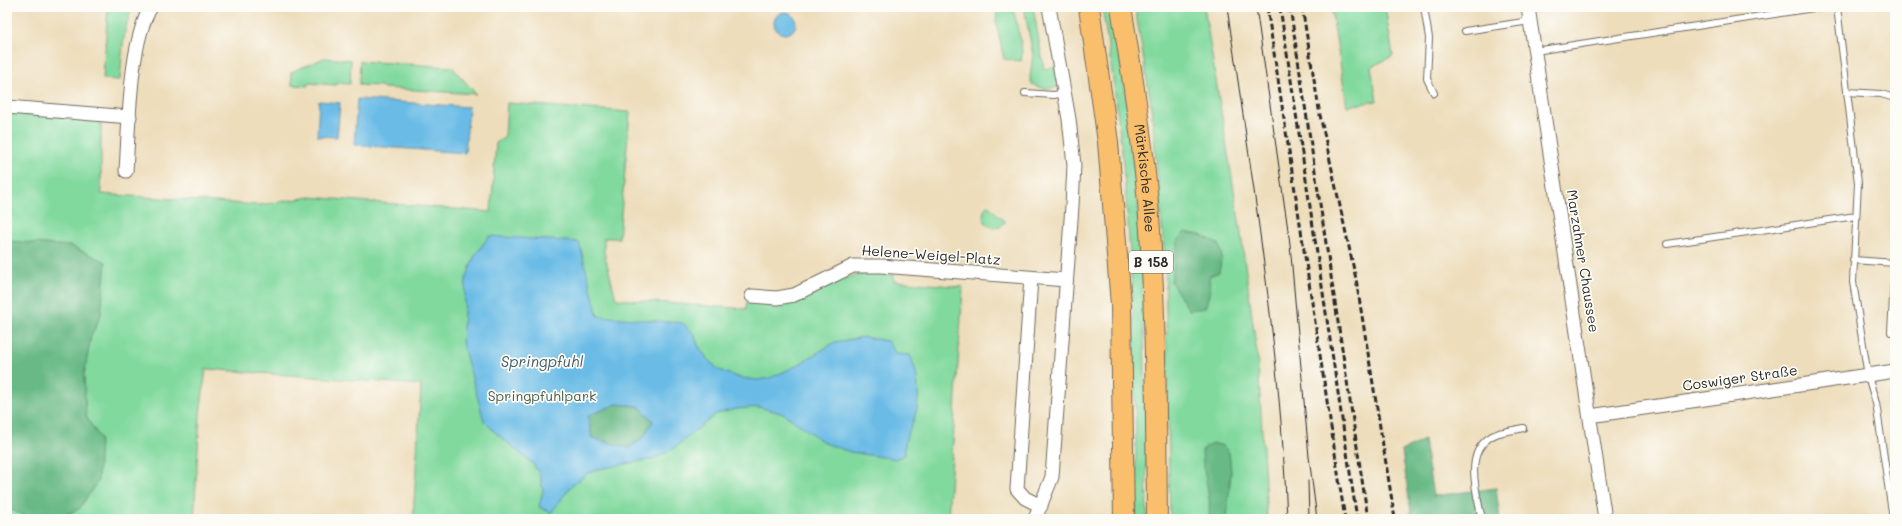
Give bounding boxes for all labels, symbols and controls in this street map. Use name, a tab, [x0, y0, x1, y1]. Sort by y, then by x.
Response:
street label: Märkische Allee	[1130, 123, 1160, 233]
street label: Marzahner Chaussee	[1563, 188, 1604, 334]
street label: Helene-Weigel-Platz	[861, 240, 1001, 269]
road number: B 158	[1129, 251, 1173, 273]
water label: Springpfuhl	[501, 351, 583, 371]
street label: Coswiger Straße	[1681, 360, 1799, 395]
park label: Springpfuhlpark	[488, 386, 596, 405]

